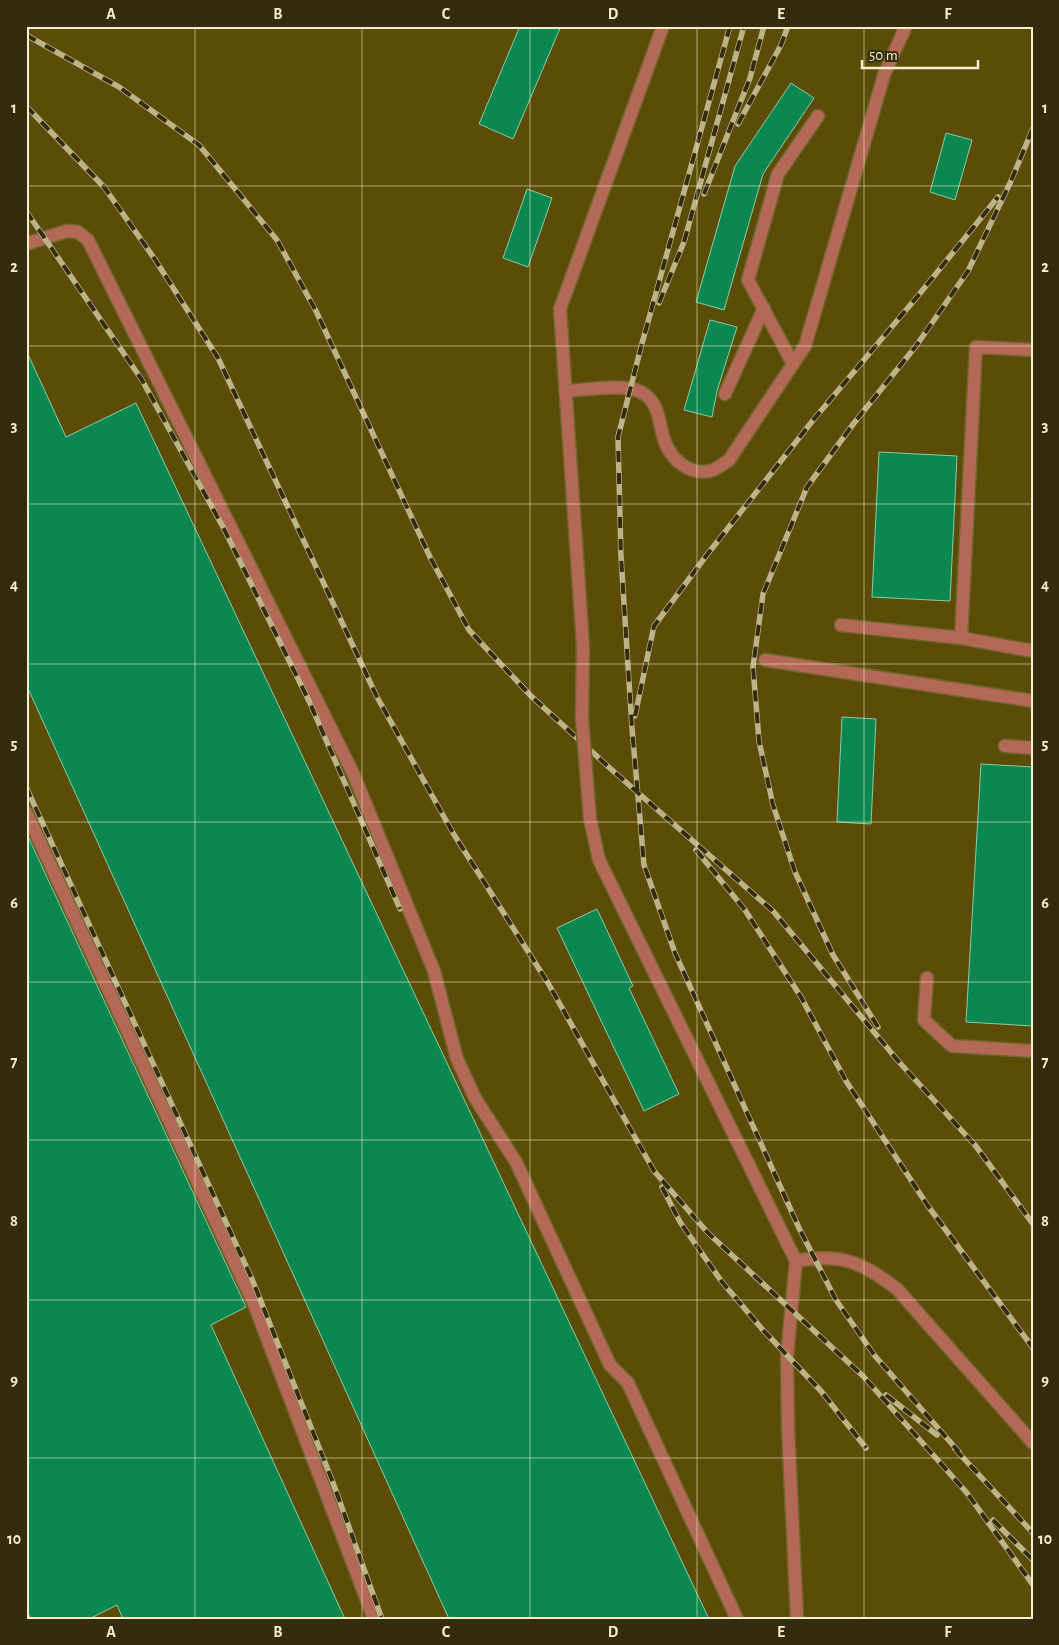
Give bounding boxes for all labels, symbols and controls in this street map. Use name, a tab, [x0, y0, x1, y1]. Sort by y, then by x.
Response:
text: A	[106, 6, 116, 22]
text: B	[273, 6, 283, 22]
text: C	[442, 6, 451, 22]
text: D	[608, 6, 619, 22]
text: E	[777, 6, 785, 22]
text: F	[944, 6, 952, 22]
scale bar	[862, 38, 978, 70]
text: 50 m	[869, 48, 898, 63]
text: 1	[11, 100, 17, 116]
text: 1	[1042, 100, 1048, 116]
text: 2	[10, 259, 18, 275]
text: 2	[1041, 259, 1049, 275]
text: 3	[11, 418, 18, 434]
text: 3	[1042, 418, 1049, 434]
text: 4	[10, 577, 18, 593]
text: 4	[1041, 577, 1049, 593]
text: 5	[11, 736, 18, 752]
text: 5	[1042, 736, 1049, 752]
text: 6	[10, 895, 18, 911]
text: 6	[1041, 895, 1049, 911]
text: 7	[11, 1054, 18, 1070]
text: 7	[1042, 1054, 1049, 1070]
text: 8	[10, 1213, 18, 1229]
text: 8	[1041, 1213, 1049, 1229]
text: 9	[10, 1372, 18, 1388]
text: 9	[1041, 1372, 1049, 1388]
text: 10	[7, 1531, 21, 1547]
text: 10	[1038, 1531, 1052, 1547]
text: A	[106, 1624, 116, 1640]
text: B	[273, 1624, 283, 1640]
text: C	[442, 1624, 451, 1640]
text: D	[608, 1624, 619, 1640]
text: E	[777, 1624, 785, 1640]
text: F	[944, 1624, 952, 1640]

